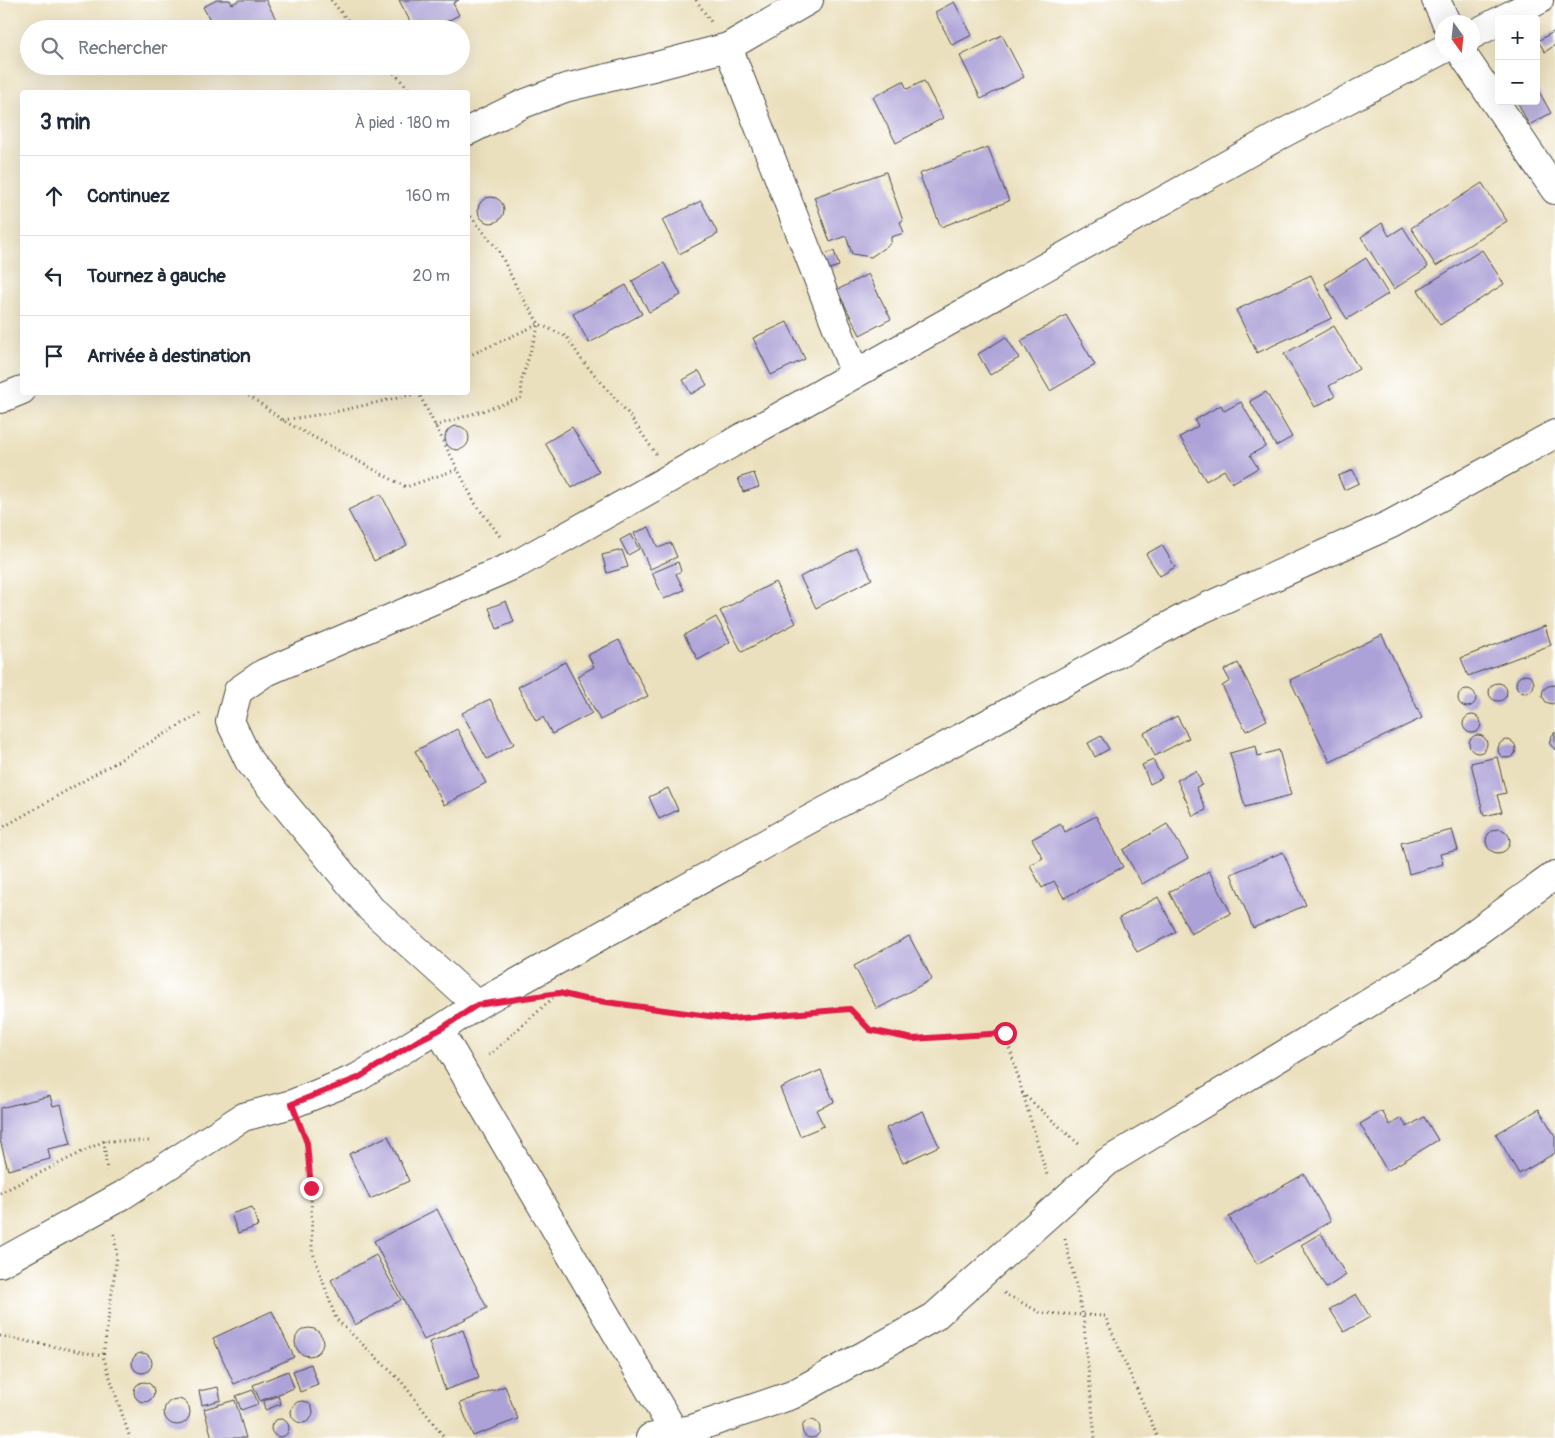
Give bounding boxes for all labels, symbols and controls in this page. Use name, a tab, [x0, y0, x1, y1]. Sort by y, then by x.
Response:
north arrow	[1435, 15, 1480, 60]
map controls	[1495, 15, 1540, 105]
button: +	[1495, 15, 1540, 60]
search box	[20, 20, 470, 75]
icon: search	[38, 34, 66, 62]
text: Rechercher	[78, 36, 168, 60]
button: −	[1495, 60, 1540, 105]
text: 3 min	[40, 109, 90, 136]
text: À pied · 180 m	[355, 113, 450, 133]
icon: ahead	[40, 182, 68, 210]
text: Continuez	[87, 184, 170, 208]
text: 160 m	[406, 186, 450, 206]
icon: left	[40, 262, 68, 290]
text: Tournez à gauche	[87, 264, 226, 288]
text: 20 m	[412, 266, 450, 286]
icon: arrive	[40, 342, 68, 370]
text: Arrivée à destination	[87, 344, 251, 368]
route start	[994, 1022, 1017, 1045]
route end	[300, 1177, 323, 1200]

